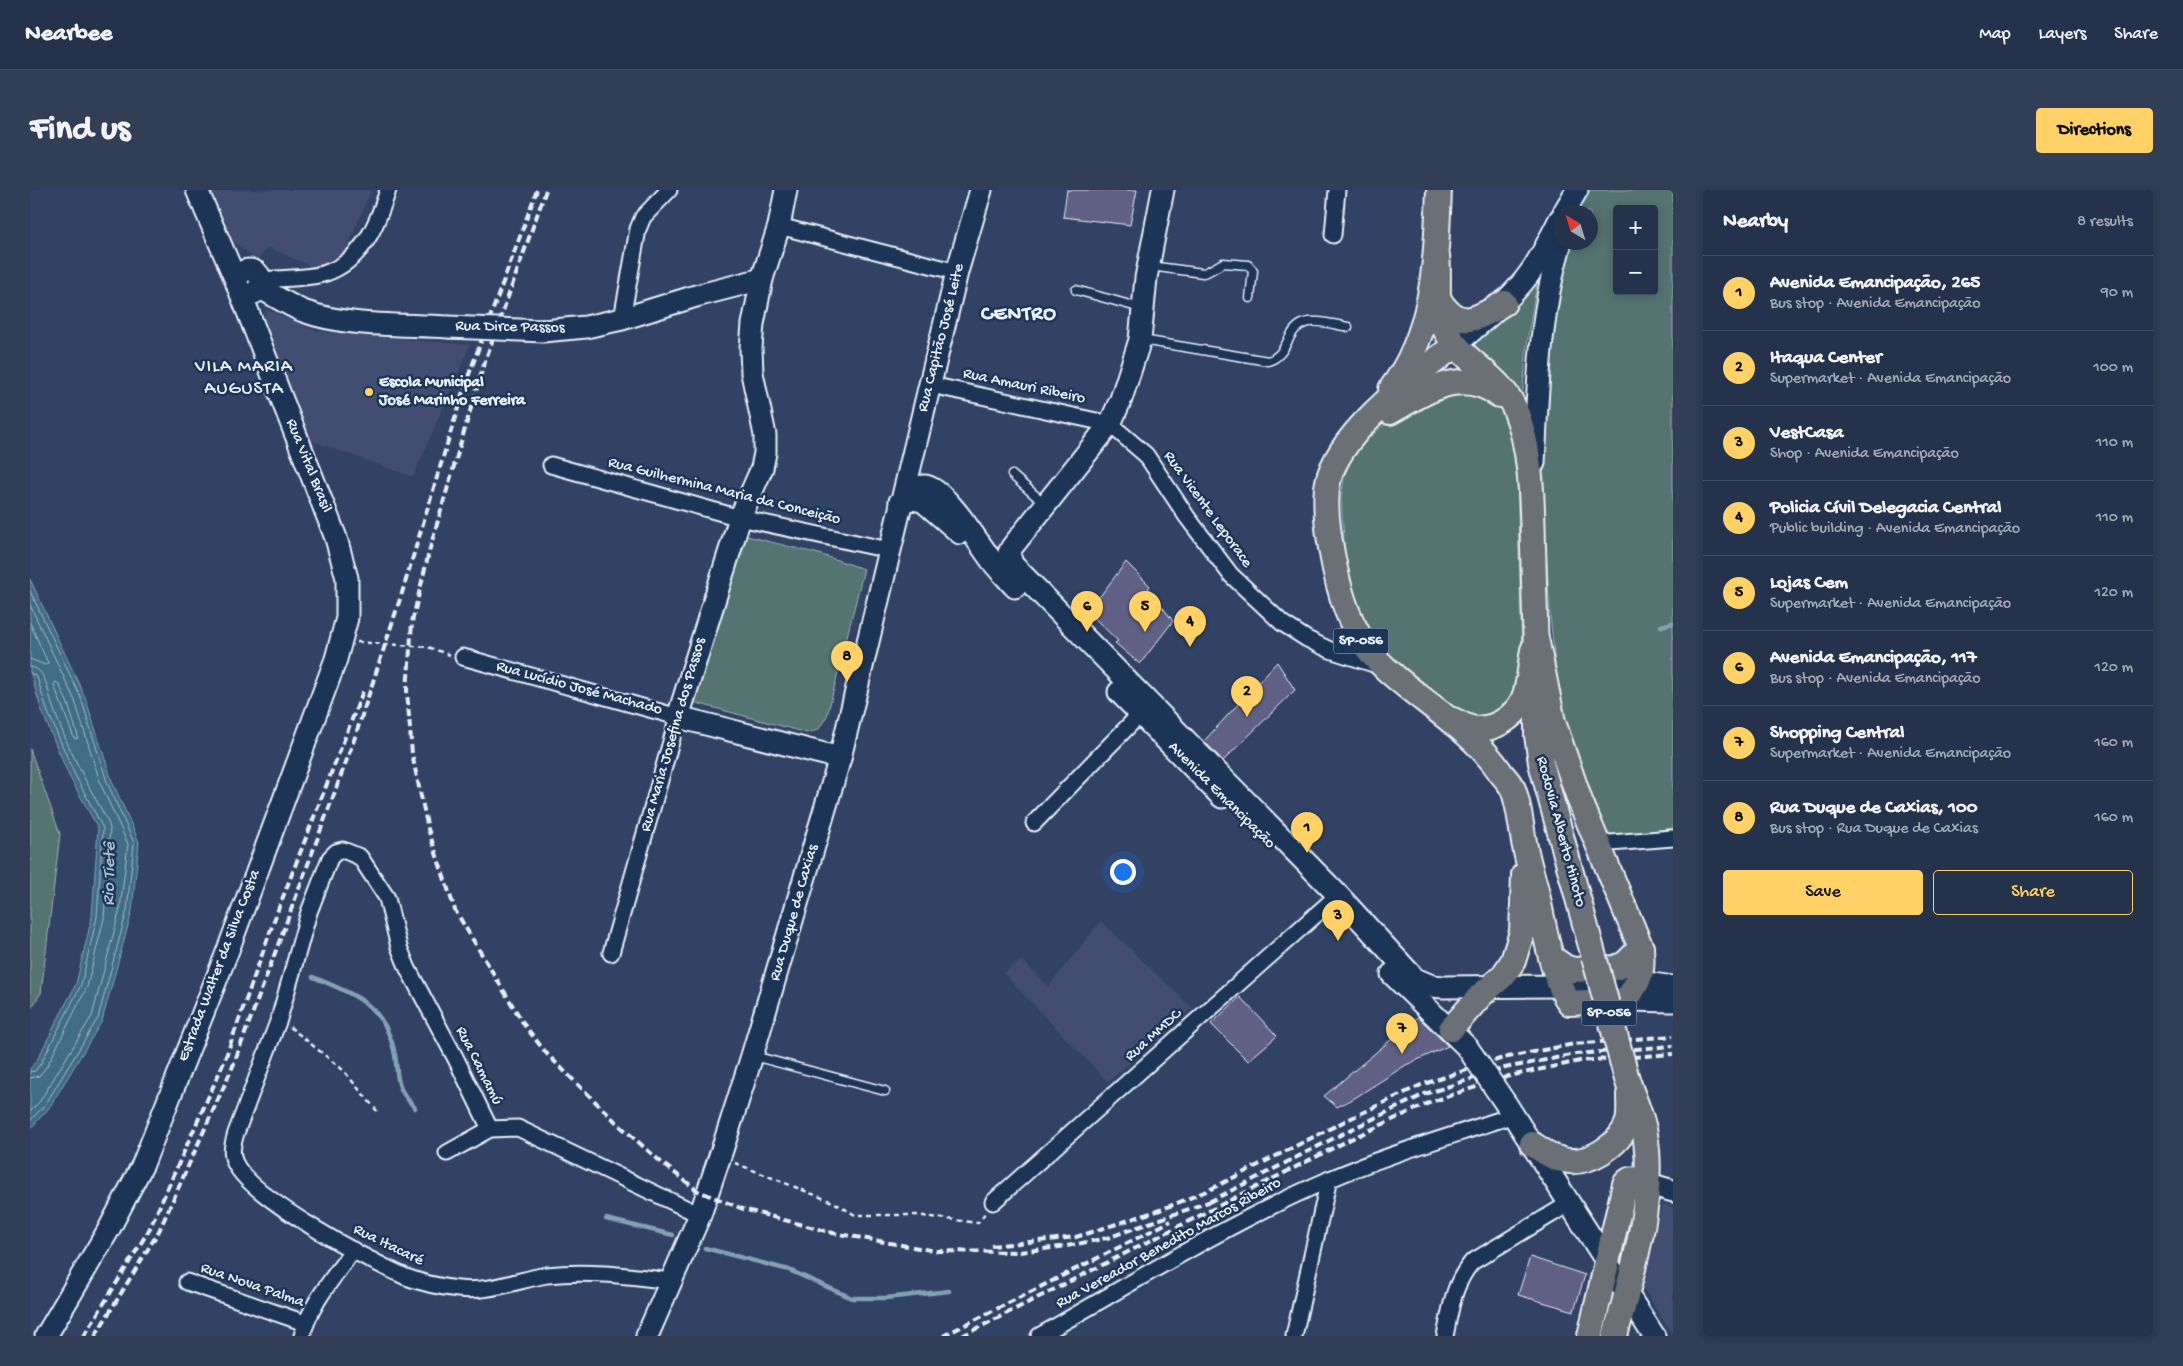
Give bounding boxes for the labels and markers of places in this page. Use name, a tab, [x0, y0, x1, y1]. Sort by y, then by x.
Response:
place label: Escola Municipal José Marinho Ferreira	[378, 374, 526, 411]
marker: Escola Municipal José Marinho Ferreira	[363, 386, 375, 398]
pin: 6	[1071, 591, 1103, 632]
pin: 5	[1129, 591, 1161, 632]
pin: 4	[1174, 606, 1206, 647]
pin: 8	[831, 641, 863, 682]
pin: 2	[1231, 676, 1263, 717]
pin: 1	[1291, 812, 1323, 853]
pin: 3	[1322, 900, 1354, 941]
pin: 7	[1386, 1013, 1418, 1054]

